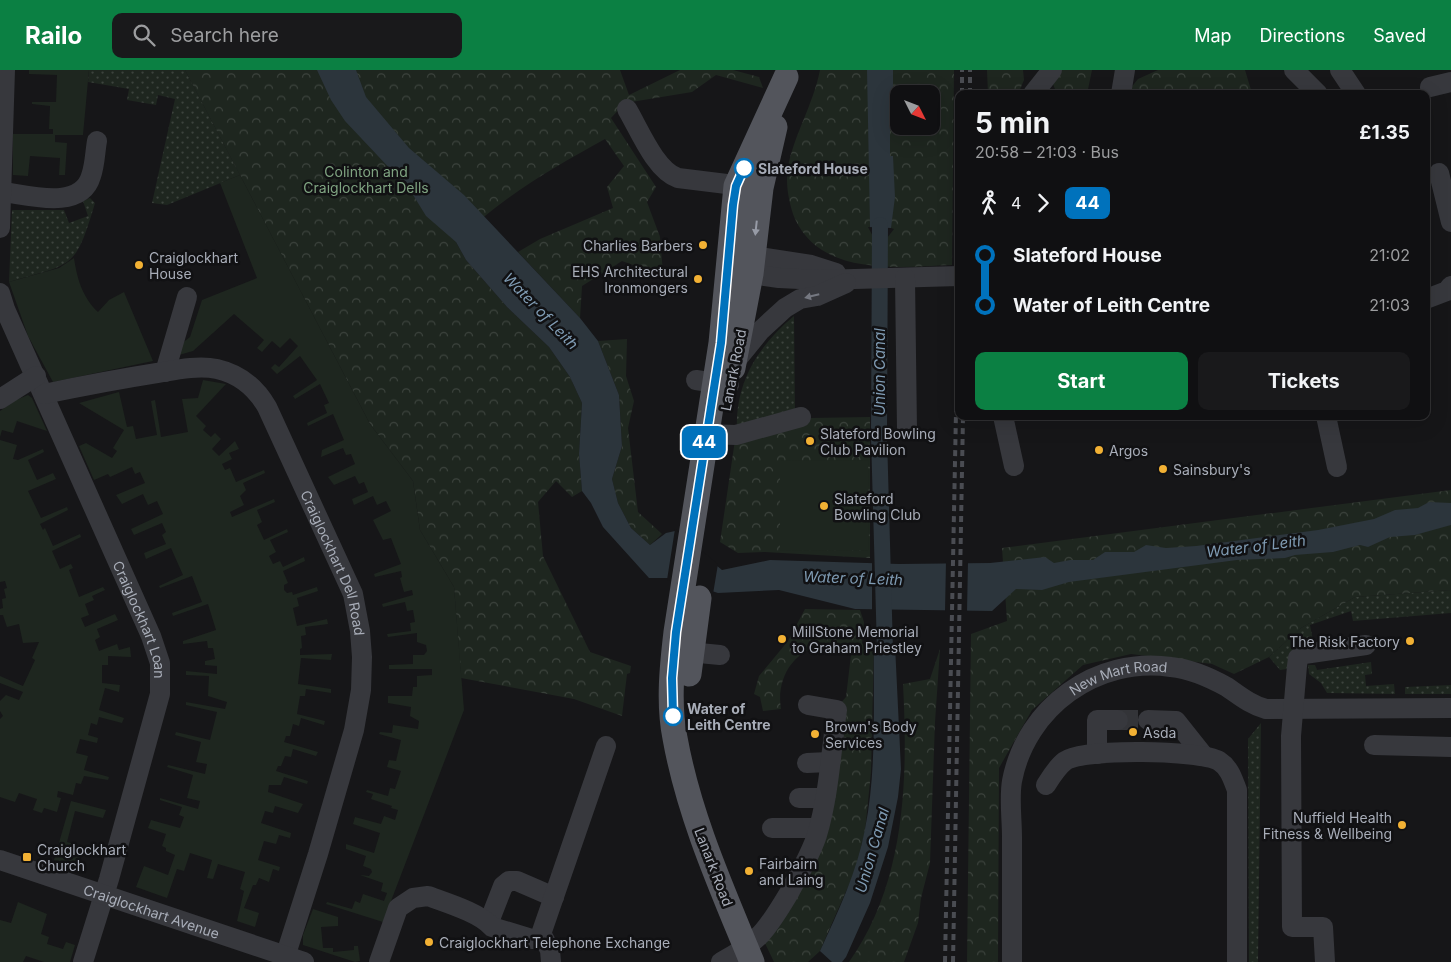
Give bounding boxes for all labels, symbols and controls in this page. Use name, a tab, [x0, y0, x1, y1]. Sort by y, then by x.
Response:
search box	[112, 13, 462, 58]
text: Railo	[25, 21, 82, 50]
icon: search	[130, 21, 158, 49]
text: Search here	[170, 24, 279, 47]
text: Map	[1194, 25, 1232, 46]
text: Directions	[1260, 25, 1345, 46]
text: Saved	[1373, 25, 1426, 46]
north arrow	[890, 85, 940, 135]
map controls	[890, 85, 940, 135]
text: 5 min	[975, 106, 1050, 140]
text: £1.35	[1359, 121, 1410, 144]
text: 20:58 – 21:03 · Bus	[975, 142, 1119, 162]
marker: Slateford House	[734, 158, 754, 178]
place label: Slateford House	[758, 160, 868, 177]
park label: Colinton and Craiglockhart Dells	[303, 163, 429, 196]
icon: walk	[975, 189, 1003, 217]
icon: forward	[1029, 189, 1057, 217]
text: 44	[1075, 192, 1100, 213]
text: 4	[1011, 193, 1021, 213]
one-way arrow	[752, 220, 760, 236]
place label: Charlies Barbers	[583, 237, 693, 254]
marker: Charlies Barbers	[697, 239, 709, 251]
text: Slateford House	[1013, 244, 1162, 267]
text: 21:02	[1369, 245, 1410, 265]
place label: Craiglockhart House	[149, 249, 238, 282]
marker: Craiglockhart House	[133, 259, 145, 271]
place label: EHS Architectural Ironmongers	[572, 263, 688, 296]
water label: Water of Leith	[499, 268, 583, 354]
marker: EHS Architectural Ironmongers	[692, 273, 704, 285]
one-way arrow	[804, 293, 819, 301]
text: Water of Leith Centre	[1013, 294, 1210, 317]
text: 21:03	[1369, 295, 1410, 315]
street label: Lanark Road	[717, 328, 749, 412]
water label: Union Canal	[870, 328, 889, 416]
button: Start	[975, 352, 1188, 410]
button: Tickets	[1198, 352, 1410, 410]
place label: Slateford Bowling Club Pavilion	[820, 425, 936, 458]
line badge: 44	[682, 426, 726, 458]
text: 44	[692, 431, 716, 452]
marker: Slateford Bowling Club Pavilion	[804, 435, 816, 447]
place label: Argos	[1109, 442, 1148, 459]
marker: Argos	[1093, 444, 1105, 456]
place label: Sainsbury's	[1173, 461, 1251, 478]
marker: Sainsbury's	[1157, 463, 1169, 475]
street label: Craiglockhart Dell Road	[298, 487, 369, 636]
place label: Slateford Bowling Club	[834, 490, 921, 523]
marker: Slateford Bowling Club	[818, 500, 830, 512]
water label: Water of Leith	[1205, 530, 1307, 562]
street label: Craiglockhart Loan	[110, 558, 169, 678]
water label: Water of Leith	[803, 567, 903, 589]
place label: MillStone Memorial to Graham Priestley	[792, 623, 922, 656]
marker: MillStone Memorial to Graham Priestley	[776, 633, 788, 645]
place label: The Risk Factory	[1289, 633, 1400, 650]
marker: The Risk Factory	[1404, 635, 1416, 647]
street label: New Mart Road	[1066, 657, 1168, 698]
place label: Water of Leith Centre	[687, 700, 770, 733]
marker: Water of Leith Centre	[663, 706, 683, 726]
place label: Brown's Body Services	[825, 718, 917, 751]
place label: Asda	[1143, 724, 1176, 741]
marker: Asda	[1127, 726, 1139, 738]
marker: Brown's Body Services	[809, 728, 821, 740]
water label: Union Canal	[851, 805, 893, 895]
place label: Nuffield Health Fitness & Wellbeing	[1263, 809, 1392, 842]
marker: Nuffield Health Fitness & Wellbeing	[1396, 819, 1408, 831]
street label: Lanark Road	[691, 825, 737, 909]
place label: Craiglockhart Church	[37, 841, 126, 874]
marker: Craiglockhart Church	[21, 851, 33, 863]
place label: Fairbairn and Laing	[759, 855, 824, 888]
marker: Fairbairn and Laing	[743, 865, 755, 877]
street label: Craiglockhart Avenue	[82, 880, 222, 942]
place label: Craiglockhart Telephone Exchange	[439, 934, 670, 951]
marker: Craiglockhart Telephone Exchange	[423, 936, 435, 948]

